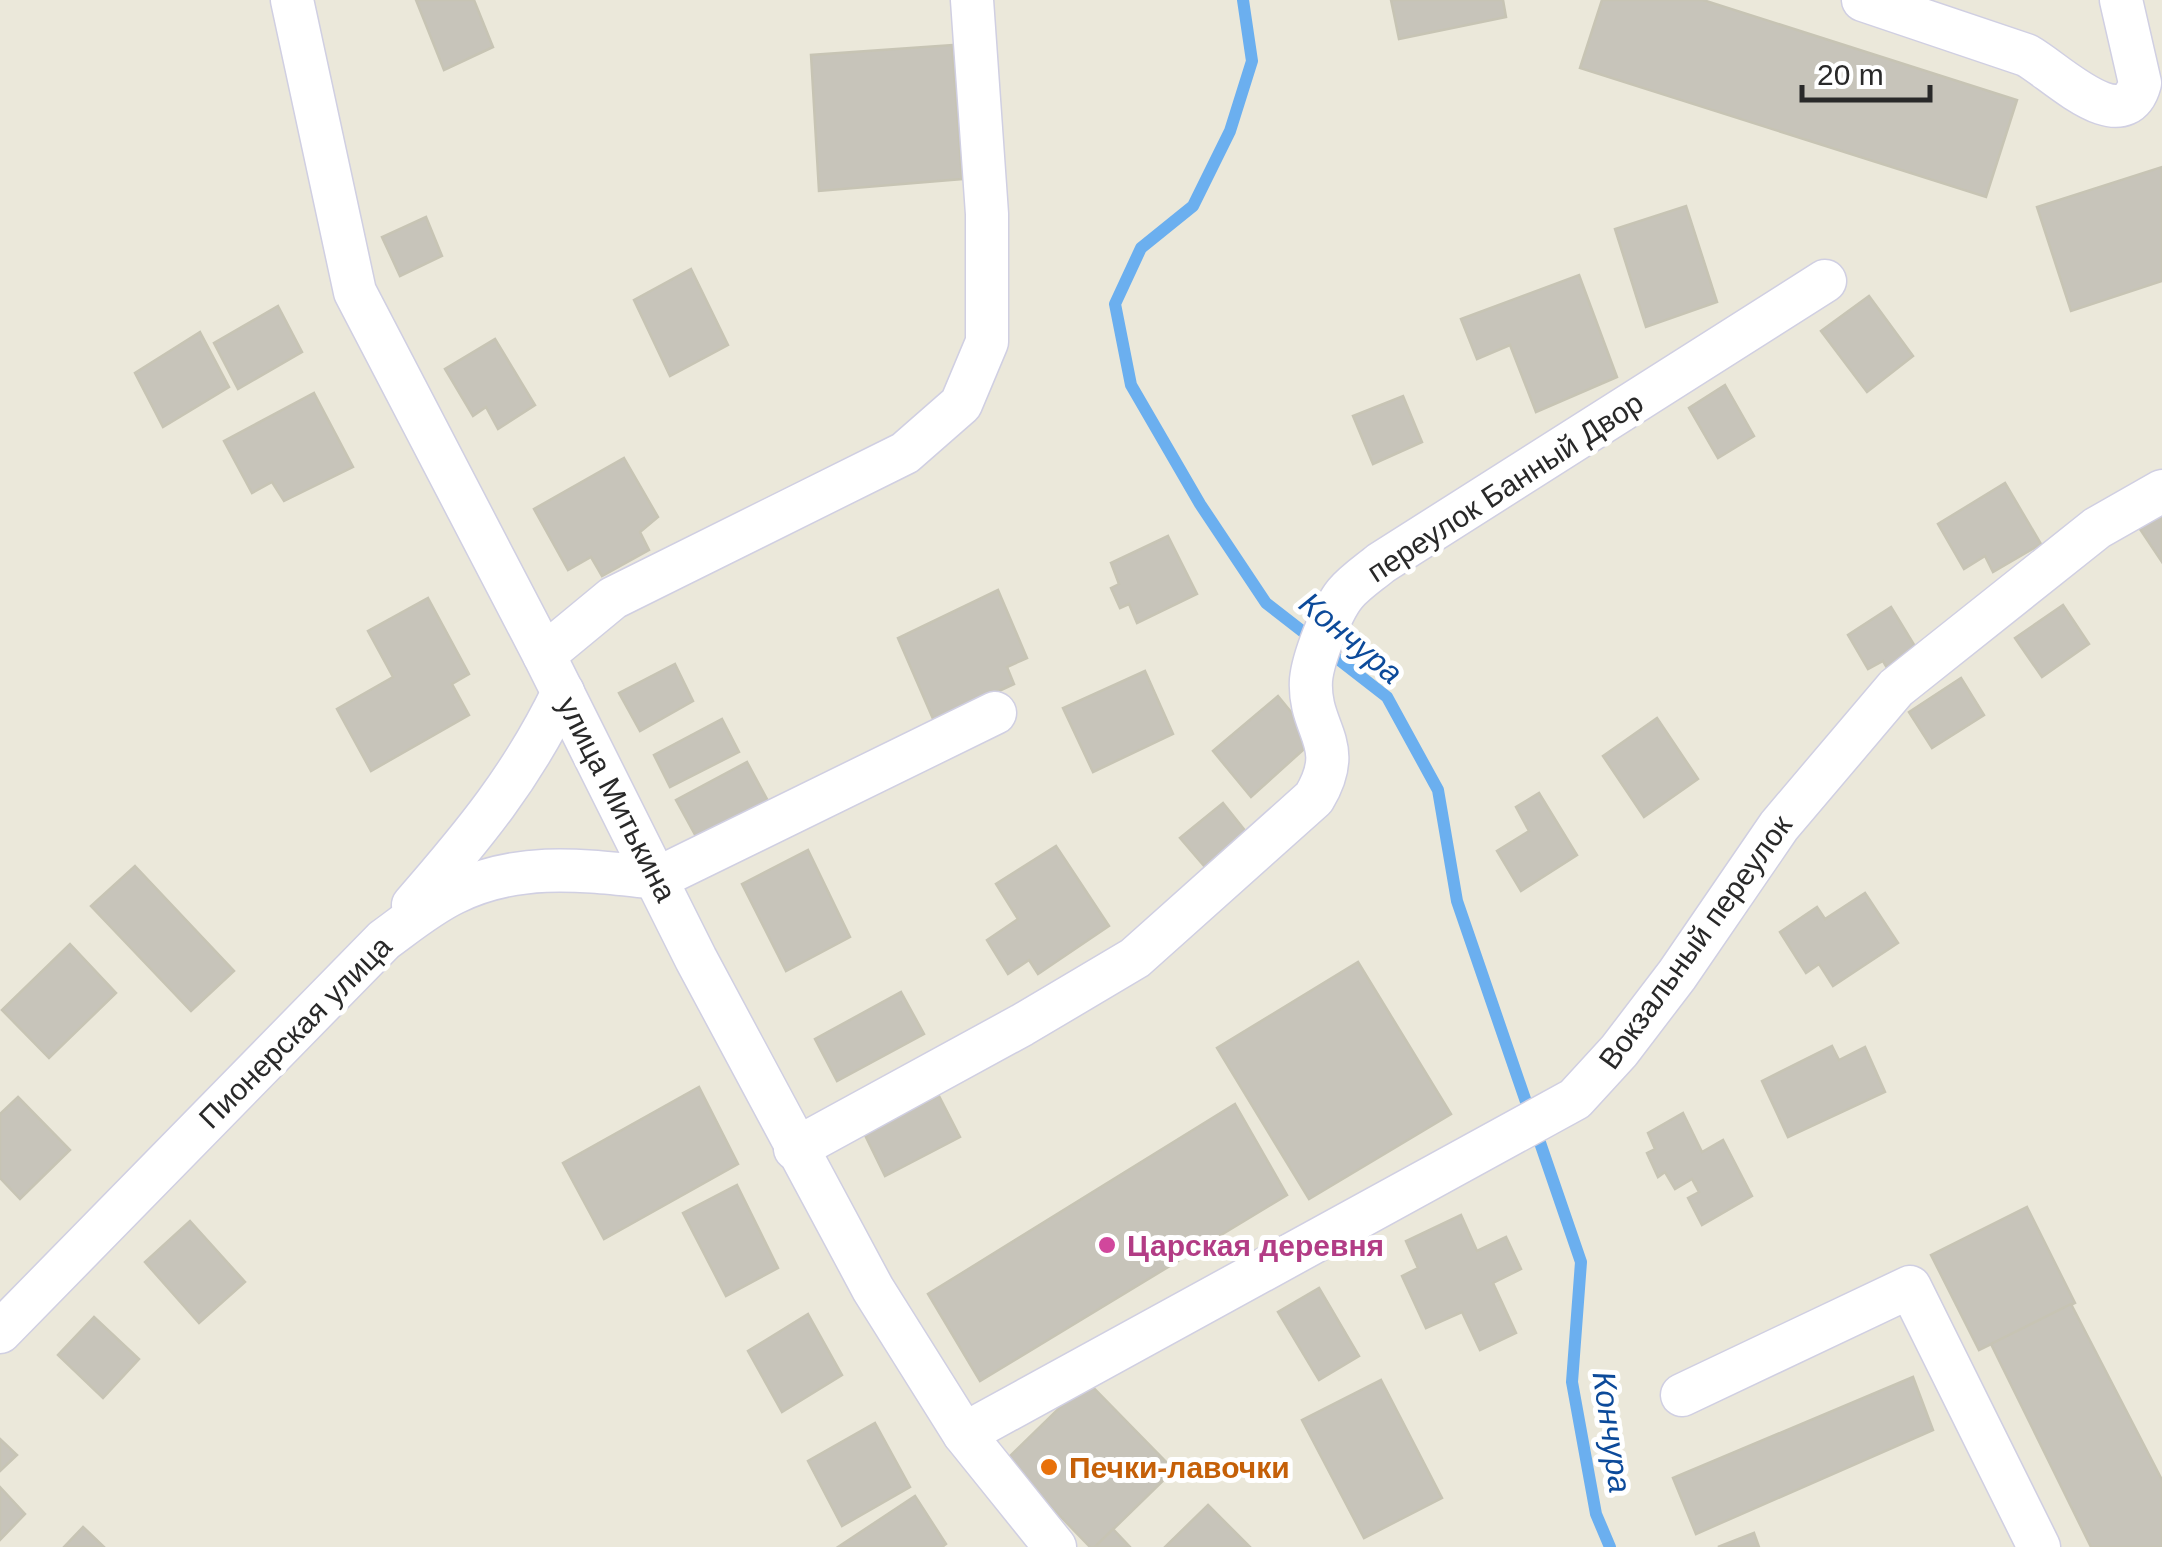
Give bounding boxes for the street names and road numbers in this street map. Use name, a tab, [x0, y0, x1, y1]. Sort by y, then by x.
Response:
street label: переулок Банный Двор	[1361, 386, 1649, 588]
street label: улица Митькина	[551, 691, 683, 907]
street label: Вокзальный переулок	[1592, 808, 1798, 1075]
street label: Пионерская улица	[192, 929, 398, 1135]

